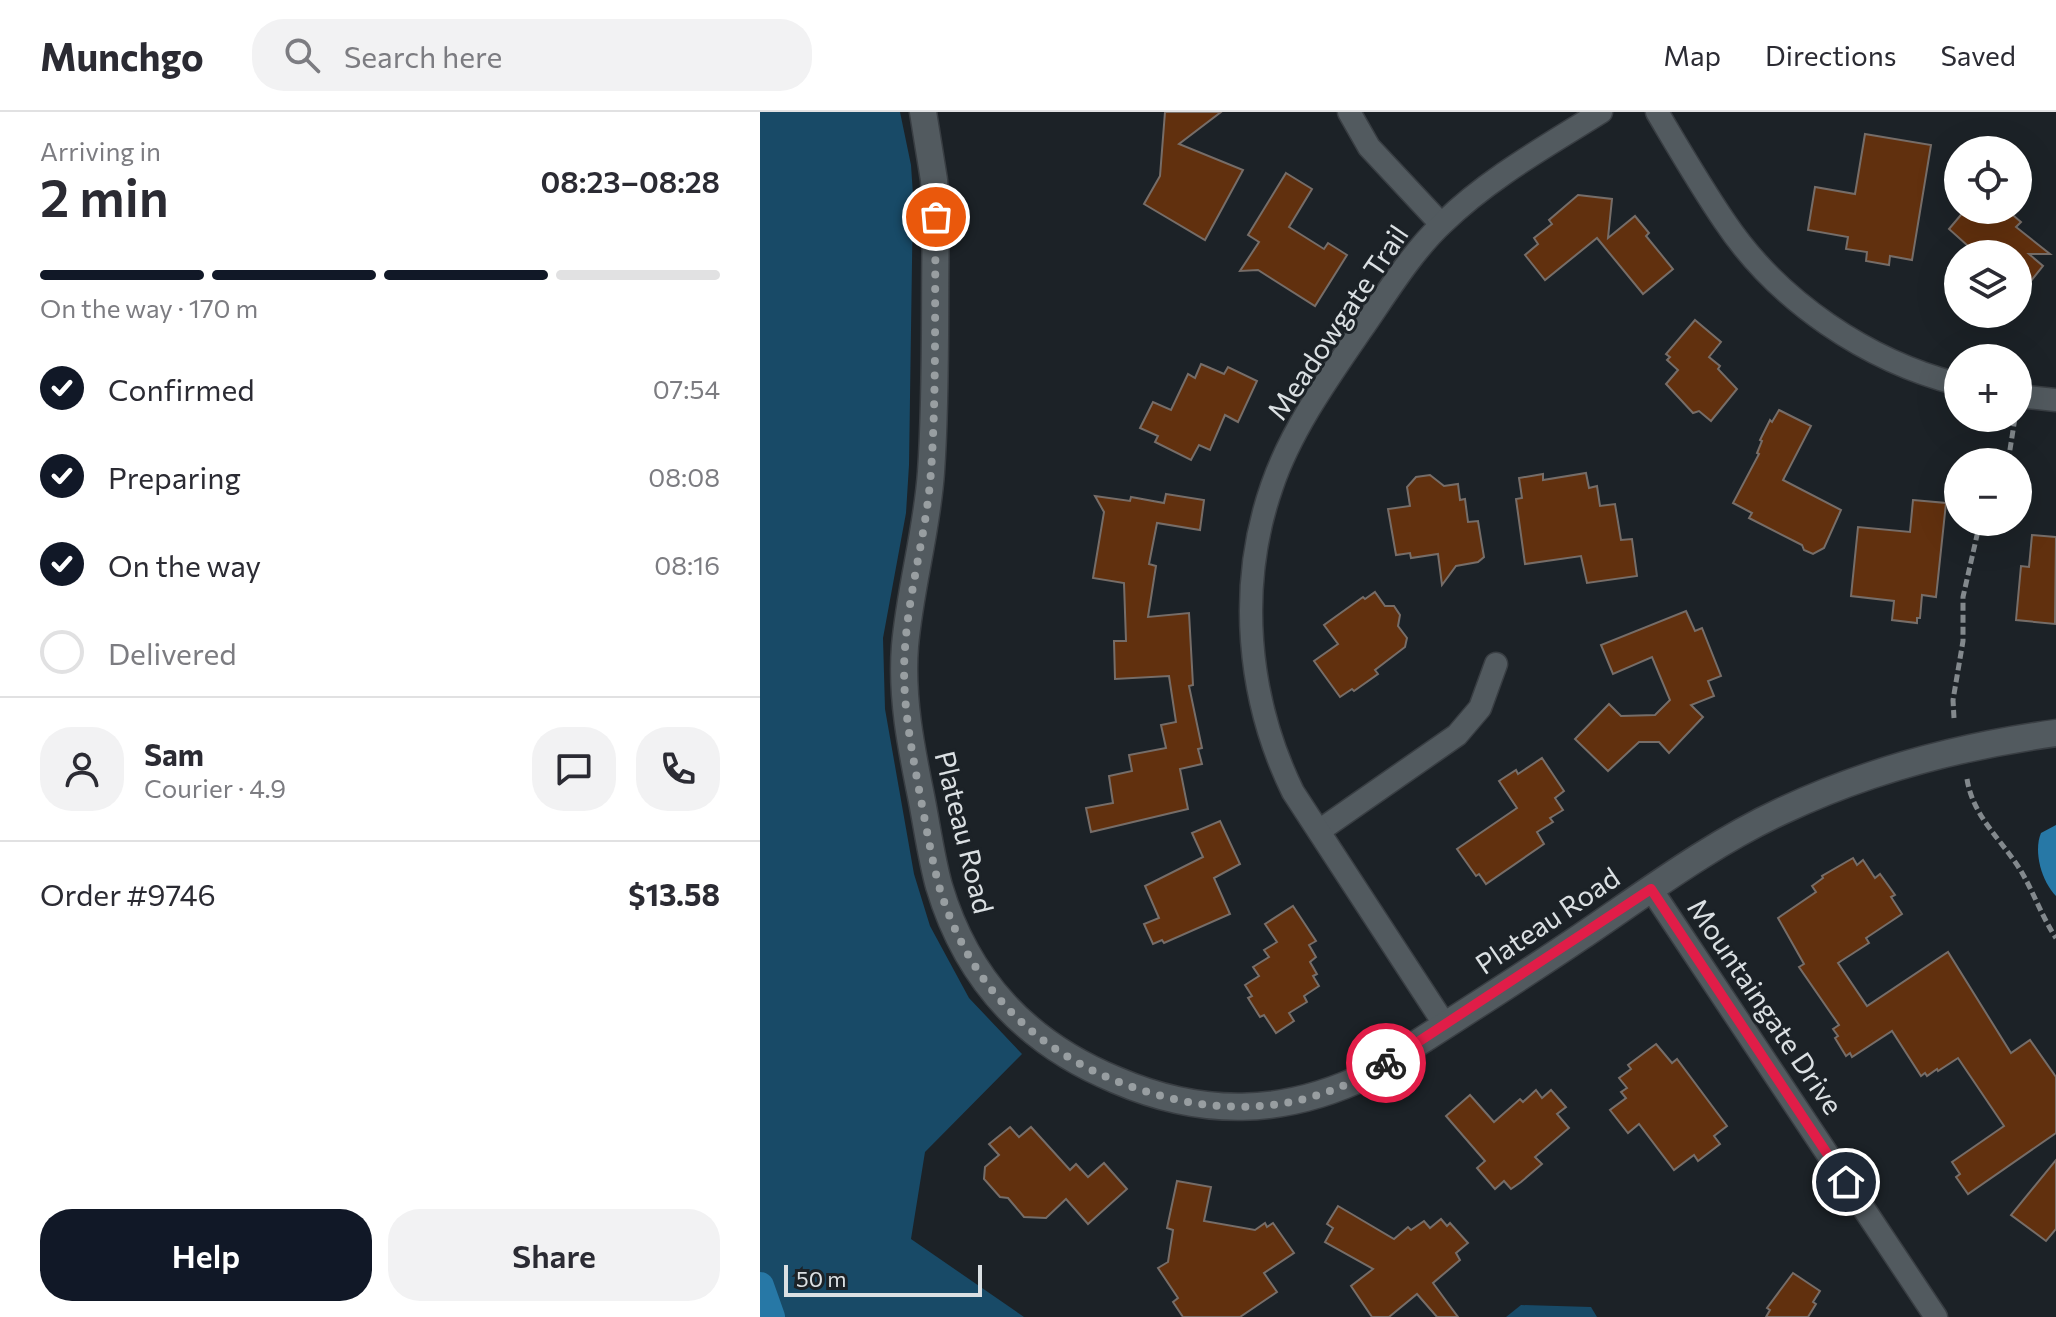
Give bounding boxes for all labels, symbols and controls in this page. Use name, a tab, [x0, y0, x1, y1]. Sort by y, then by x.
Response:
search box	[252, 19, 812, 91]
text: Munchgo	[40, 32, 204, 79]
icon: search	[280, 33, 324, 77]
text: Search here	[344, 37, 502, 74]
text: Map	[1663, 38, 1721, 72]
text: Directions	[1765, 38, 1896, 72]
text: Saved	[1940, 38, 2016, 72]
text: Arriving in	[40, 135, 161, 166]
map controls	[1944, 136, 2032, 536]
button: locate	[1944, 136, 2032, 224]
text: 08:23–08:28	[541, 162, 720, 199]
text: 2 min	[40, 164, 169, 228]
pin	[902, 183, 970, 251]
icon: bag	[914, 195, 958, 239]
street label: Meadowgate Trail	[1259, 218, 1415, 426]
button: layers	[1944, 240, 2032, 328]
text: On the way · 170 m	[40, 292, 258, 323]
button: +	[1944, 344, 2032, 432]
icon: check	[40, 366, 84, 410]
text: Confirmed	[108, 370, 255, 407]
text: 07:54	[653, 373, 720, 404]
button: −	[1944, 448, 2032, 536]
icon: check	[40, 454, 84, 498]
text: Preparing	[108, 458, 241, 495]
text: 08:08	[648, 461, 720, 492]
icon: check	[40, 542, 84, 586]
text: On the way	[108, 546, 261, 583]
text: 08:16	[654, 549, 720, 580]
text: Delivered	[108, 634, 237, 671]
button: person	[40, 727, 124, 811]
button: chat	[532, 727, 616, 811]
button: phone	[636, 727, 720, 811]
text: Sam	[144, 735, 204, 772]
street label: Plateau Road	[928, 747, 1002, 917]
text: Courier · 4.9	[144, 772, 286, 803]
street label: Plateau Road	[1469, 859, 1625, 981]
text: Order #9746	[40, 875, 216, 912]
text: $13.58	[628, 875, 720, 912]
street label: Mountaingate Drive	[1681, 892, 1851, 1120]
courier	[1346, 1023, 1426, 1103]
icon: bike	[1364, 1041, 1408, 1085]
pin	[1812, 1148, 1880, 1216]
icon: home	[1824, 1160, 1868, 1204]
button: Help	[40, 1209, 372, 1301]
button: Share	[388, 1209, 720, 1301]
scale bar	[784, 1261, 982, 1297]
text: 50 m	[796, 1265, 846, 1292]

